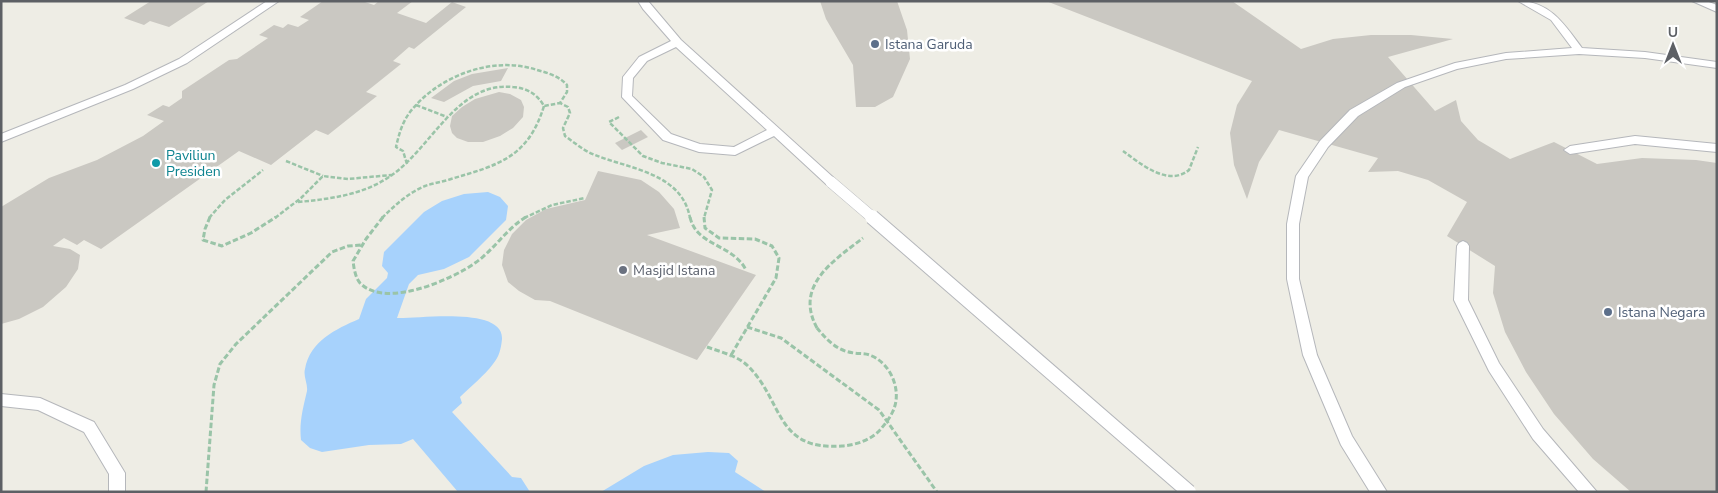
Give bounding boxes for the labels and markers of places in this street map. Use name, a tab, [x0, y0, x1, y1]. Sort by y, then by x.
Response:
place label: Istana Garuda	[885, 35, 973, 54]
marker: Istana Garuda	[869, 38, 881, 50]
place label: Paviliun Presiden	[166, 146, 221, 181]
marker: Paviliun Presiden	[150, 157, 162, 169]
place label: Masjid Istana	[633, 261, 715, 280]
marker: Masjid Istana	[617, 264, 629, 276]
place label: Istana Negara	[1618, 303, 1705, 322]
marker: Istana Negara	[1602, 306, 1614, 318]

